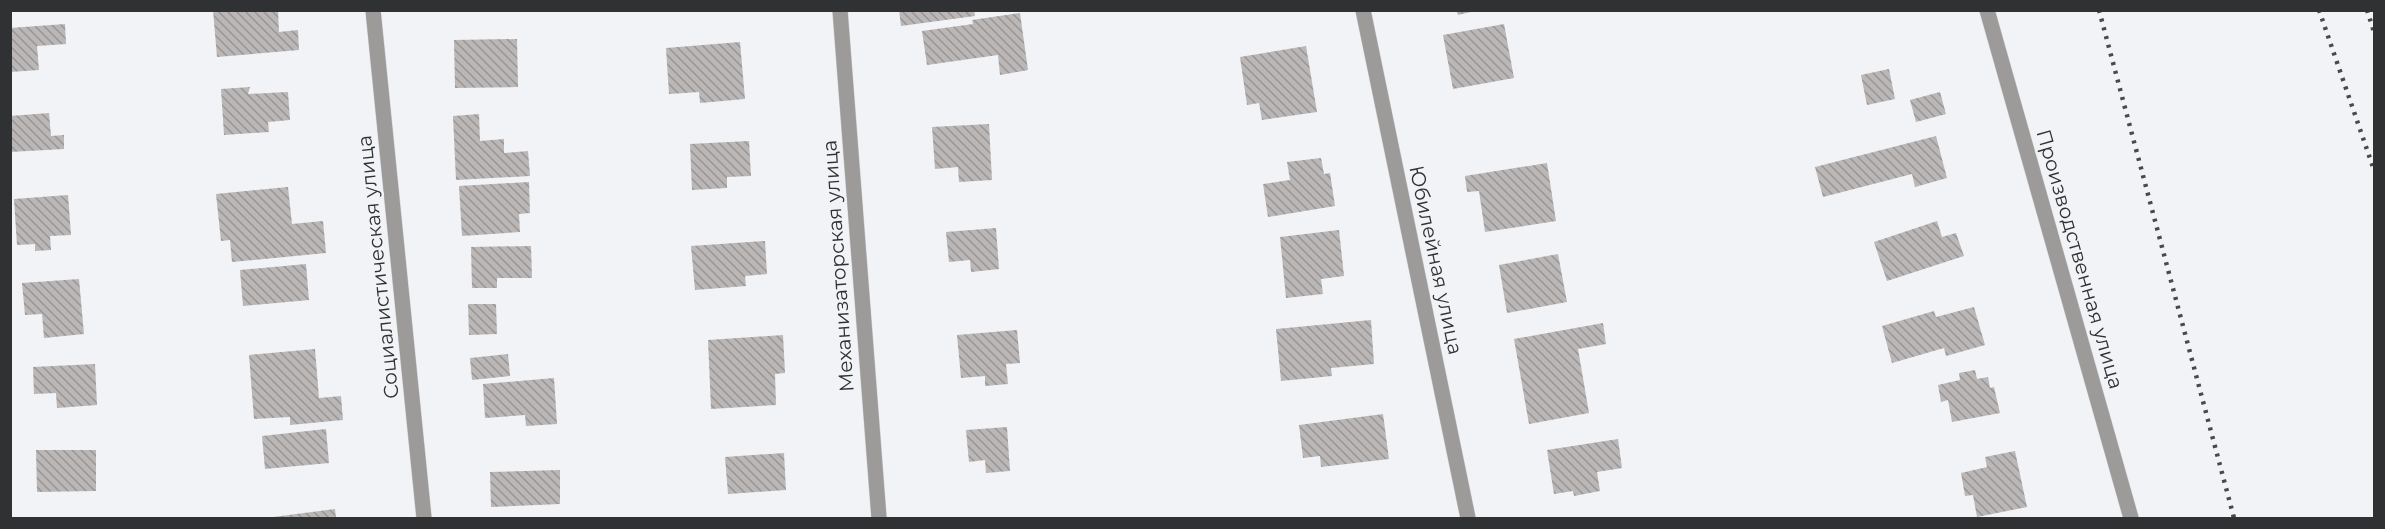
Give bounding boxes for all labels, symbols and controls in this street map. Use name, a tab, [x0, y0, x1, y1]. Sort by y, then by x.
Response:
street label: Производственная улица	[2031, 127, 2129, 391]
street label: Социалистическая улица	[352, 134, 404, 400]
street label: Механизаторская улица	[817, 139, 859, 393]
street label: Юбилейная улица	[1404, 163, 1468, 357]

